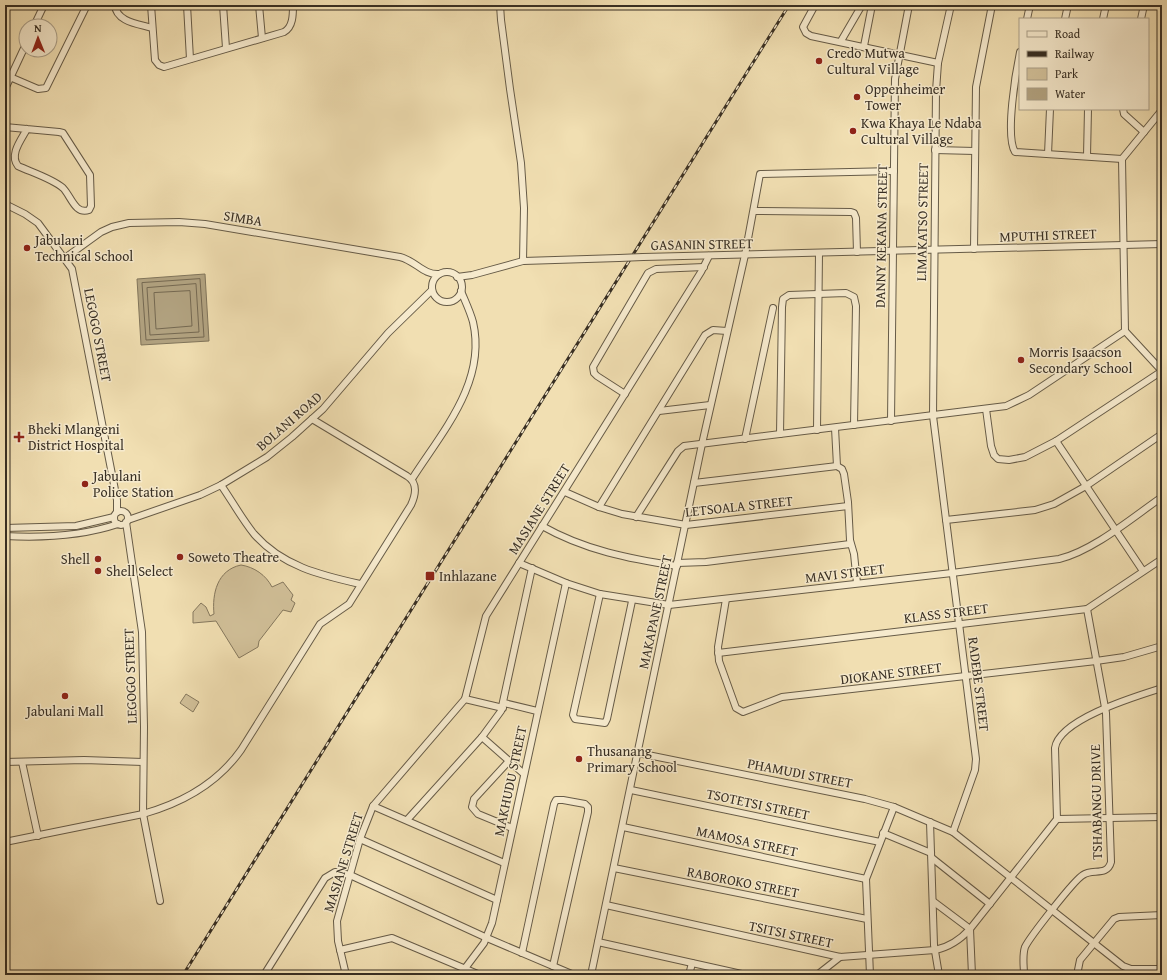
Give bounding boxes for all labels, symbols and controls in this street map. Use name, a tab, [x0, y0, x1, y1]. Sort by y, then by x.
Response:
north arrow	[18, 18, 58, 58]
legend	[1019, 18, 1149, 110]
text: N	[34, 20, 42, 36]
text: Road	[1055, 25, 1081, 42]
place label: Credo Mutwa Cultural Village	[827, 43, 919, 79]
text: Railway	[1055, 45, 1094, 62]
marker: Credo Mutwa Cultural Village	[814, 56, 824, 66]
text: Park	[1055, 65, 1079, 82]
place label: Oppenheimer Tower	[865, 79, 945, 115]
text: Water	[1055, 85, 1085, 102]
marker: Oppenheimer Tower	[852, 92, 862, 102]
place label: Kwa Khaya Le Ndaba Cultural Village	[861, 113, 982, 149]
marker: Kwa Khaya Le Ndaba Cultural Village	[848, 126, 858, 136]
street label: LIMAKATSO STREET	[911, 163, 933, 281]
street label: DANNY KEKANA STREET	[870, 164, 892, 308]
street label: SIMBA	[222, 205, 264, 231]
street label: MPUTHI STREET	[999, 223, 1097, 247]
place label: Jabulani Technical School	[33, 230, 133, 266]
street label: GASANIN STREET	[651, 233, 754, 255]
marker: Jabulani Technical School	[22, 243, 32, 253]
street label: LEGOGO STREET	[79, 286, 117, 384]
place label: Morris Isaacson Secondary School	[1029, 342, 1133, 378]
marker: Morris Isaacson Secondary School	[1016, 355, 1026, 365]
street label: BOLANI ROAD	[252, 387, 326, 455]
place label: Bheki Mlangeni District Hospital	[28, 419, 124, 455]
marker: Bheki Mlangeni District Hospital	[13, 431, 25, 443]
street label: MASIANE STREET	[503, 460, 575, 558]
place label: Jabulani Police Station	[91, 466, 174, 502]
marker: Jabulani Police Station	[80, 479, 90, 489]
street label: LETSOALA STREET	[684, 490, 794, 522]
place label: Soweto Theatre	[188, 547, 280, 567]
place label: Shell	[61, 549, 90, 569]
marker: Soweto Theatre	[175, 552, 185, 562]
street label: MAKAPANE STREET	[633, 553, 677, 671]
marker: Shell	[93, 554, 103, 564]
street label: MAVI STREET	[804, 558, 886, 588]
place label: Shell Select	[106, 561, 173, 581]
marker: Shell Select	[93, 566, 103, 576]
place label: Inhlazane	[439, 566, 497, 586]
marker: Inhlazane	[424, 570, 436, 582]
street label: KLASS STREET	[903, 598, 990, 628]
street label: LEGOGO STREET	[118, 628, 142, 724]
street label: RADEBE STREET	[963, 636, 995, 733]
street label: DIOKANE STREET	[839, 657, 943, 689]
marker: Jabulani Mall	[60, 691, 70, 701]
place label: Jabulani Mall	[24, 701, 104, 721]
street label: MAKHUDU STREET	[489, 724, 531, 838]
place label: Thusanang Primary School	[587, 741, 677, 777]
street label: TSHABANGU DRIVE	[1085, 744, 1107, 860]
street label: PHAMUDI STREET	[746, 753, 854, 793]
marker: Thusanang Primary School	[574, 754, 584, 764]
street label: TSOTETSI STREET	[705, 783, 812, 825]
street label: MASIANE STREET	[318, 809, 368, 915]
street label: MAMOSA STREET	[694, 820, 800, 862]
street label: RABOROKO STREET	[685, 861, 801, 903]
street label: TSITSI STREET	[747, 915, 835, 953]

